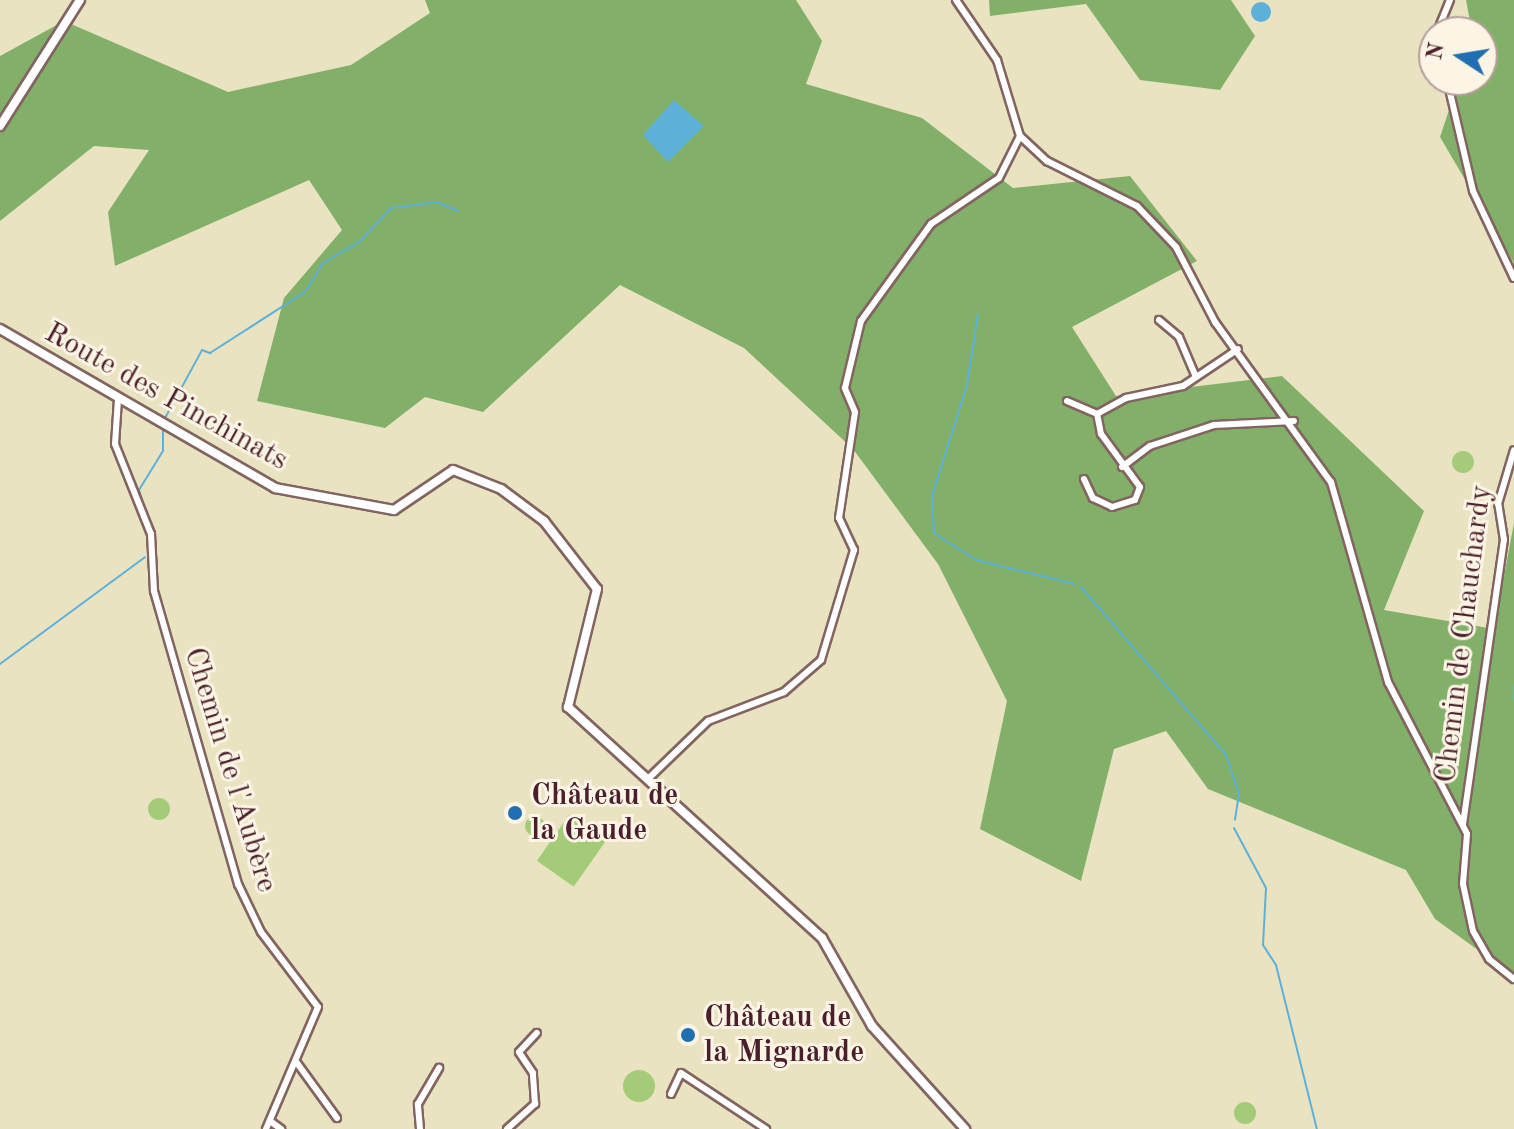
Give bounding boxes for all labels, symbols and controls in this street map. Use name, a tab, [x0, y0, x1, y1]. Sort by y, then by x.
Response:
north arrow	[1418, 16, 1498, 96]
text: N	[1424, 41, 1449, 62]
street label: Route des Pinchinats	[38, 315, 294, 479]
street label: Chemin de Chauchardy	[1428, 483, 1500, 785]
street label: Chemin de l'Aubère	[176, 643, 284, 897]
place label: Château de la Gaude	[531, 778, 678, 848]
marker: Château de la Gaude	[506, 804, 524, 822]
place label: Château de la Mignarde	[704, 1000, 864, 1070]
marker: Château de la Mignarde	[679, 1026, 697, 1044]

